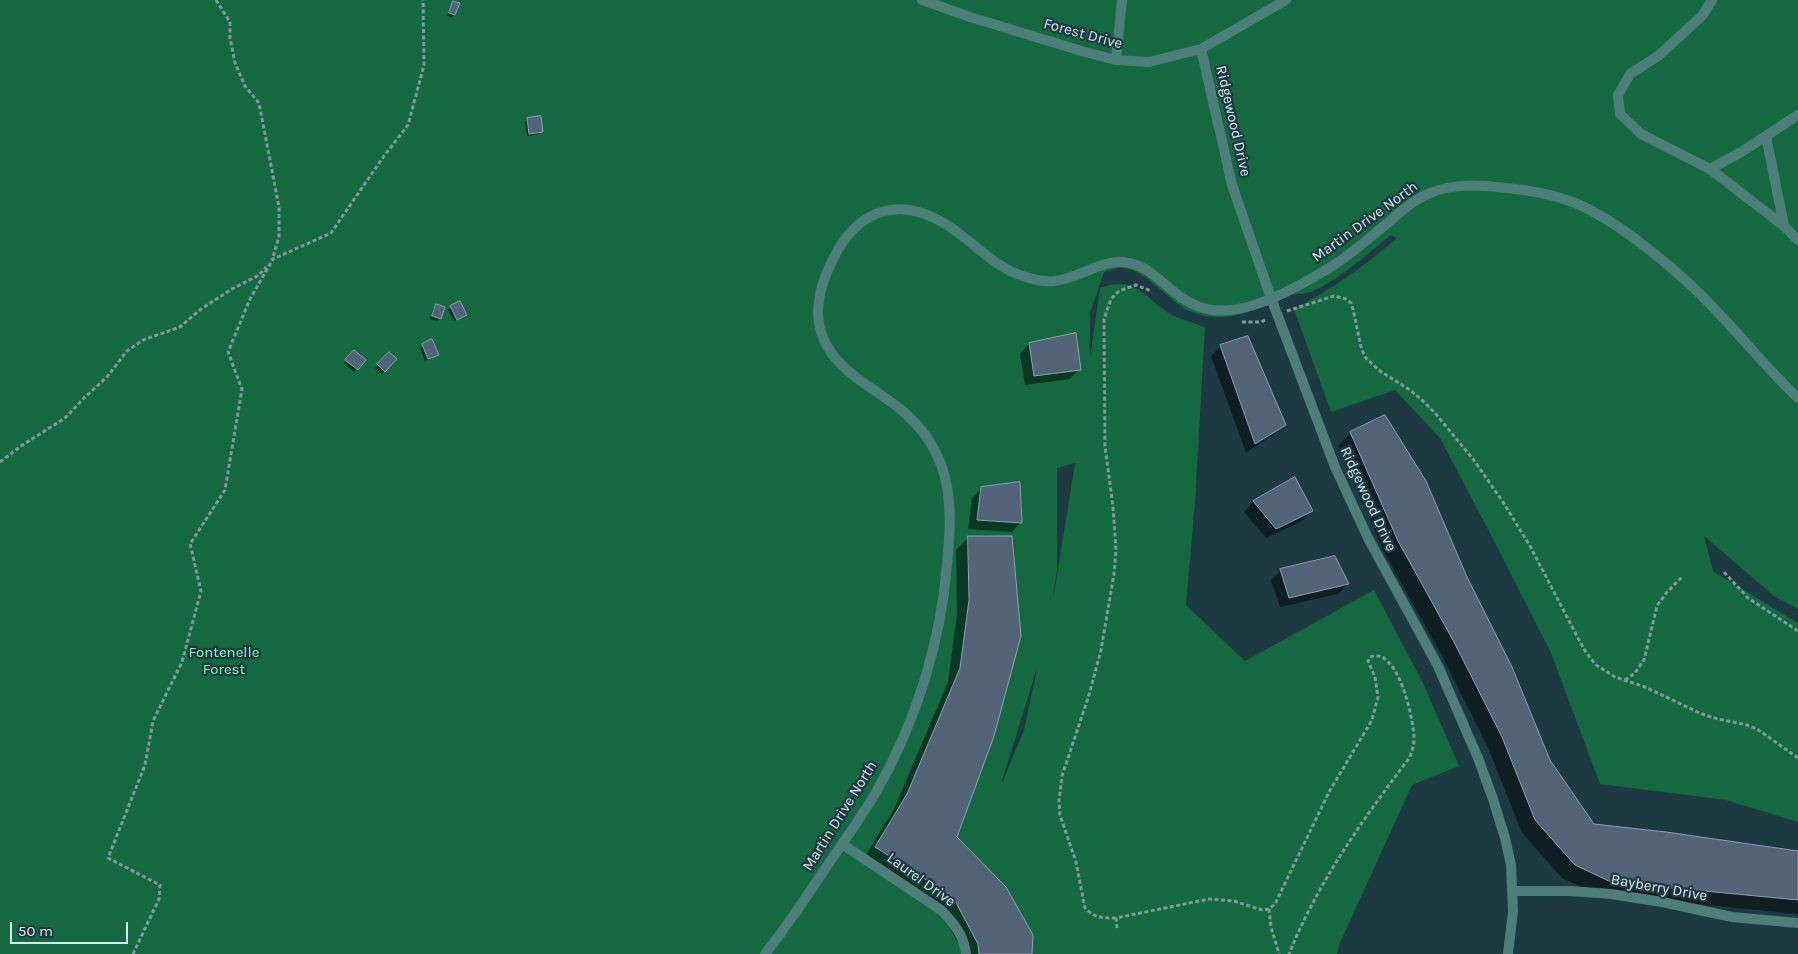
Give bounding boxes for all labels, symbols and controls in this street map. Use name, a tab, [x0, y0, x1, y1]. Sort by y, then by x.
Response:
street label: Forest Drive	[1042, 15, 1124, 53]
street label: Ridgewood Drive	[1211, 64, 1255, 178]
street label: Martin Drive North	[1309, 178, 1421, 266]
street label: Ridgewood Drive	[1336, 444, 1400, 554]
park label: Fontenelle Forest	[189, 644, 259, 679]
street label: Martin Drive North	[799, 758, 881, 874]
street label: Laurel Drive	[883, 849, 959, 911]
street label: Bayberry Drive	[1609, 871, 1709, 905]
scale bar	[12, 912, 130, 944]
text: 50 m	[18, 922, 53, 940]

